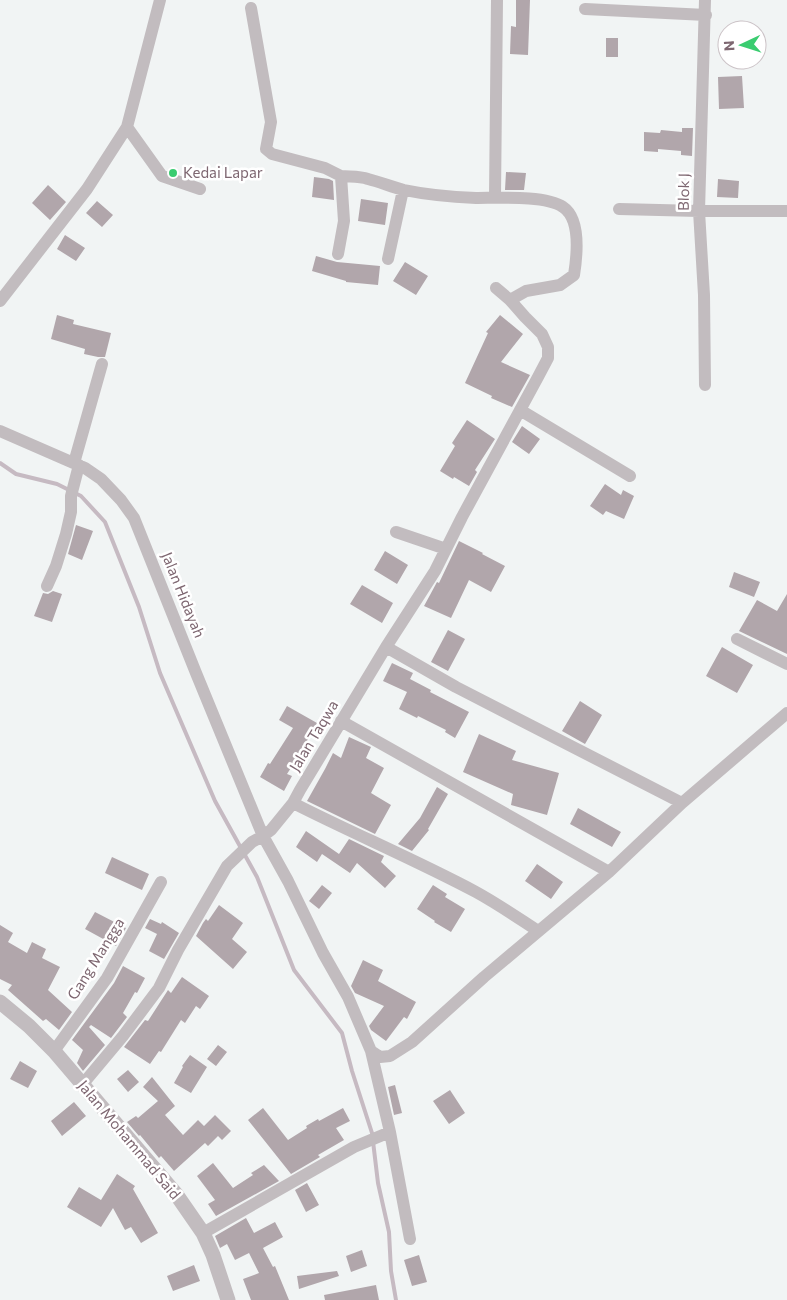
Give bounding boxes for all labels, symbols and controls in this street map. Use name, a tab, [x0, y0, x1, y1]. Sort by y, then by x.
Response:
north arrow	[717, 20, 767, 70]
text: N	[720, 40, 737, 52]
place label: Kedai Lapar	[183, 163, 263, 181]
marker: Kedai Lapar	[167, 167, 179, 179]
street label: Blok J	[674, 173, 692, 211]
street label: Jalan Hidayah	[159, 549, 209, 640]
street label: Jalan Taqwa	[285, 697, 341, 774]
street label: Gang Mangga	[63, 914, 127, 1003]
street label: Jalan Mohammad Said	[75, 1076, 185, 1203]

